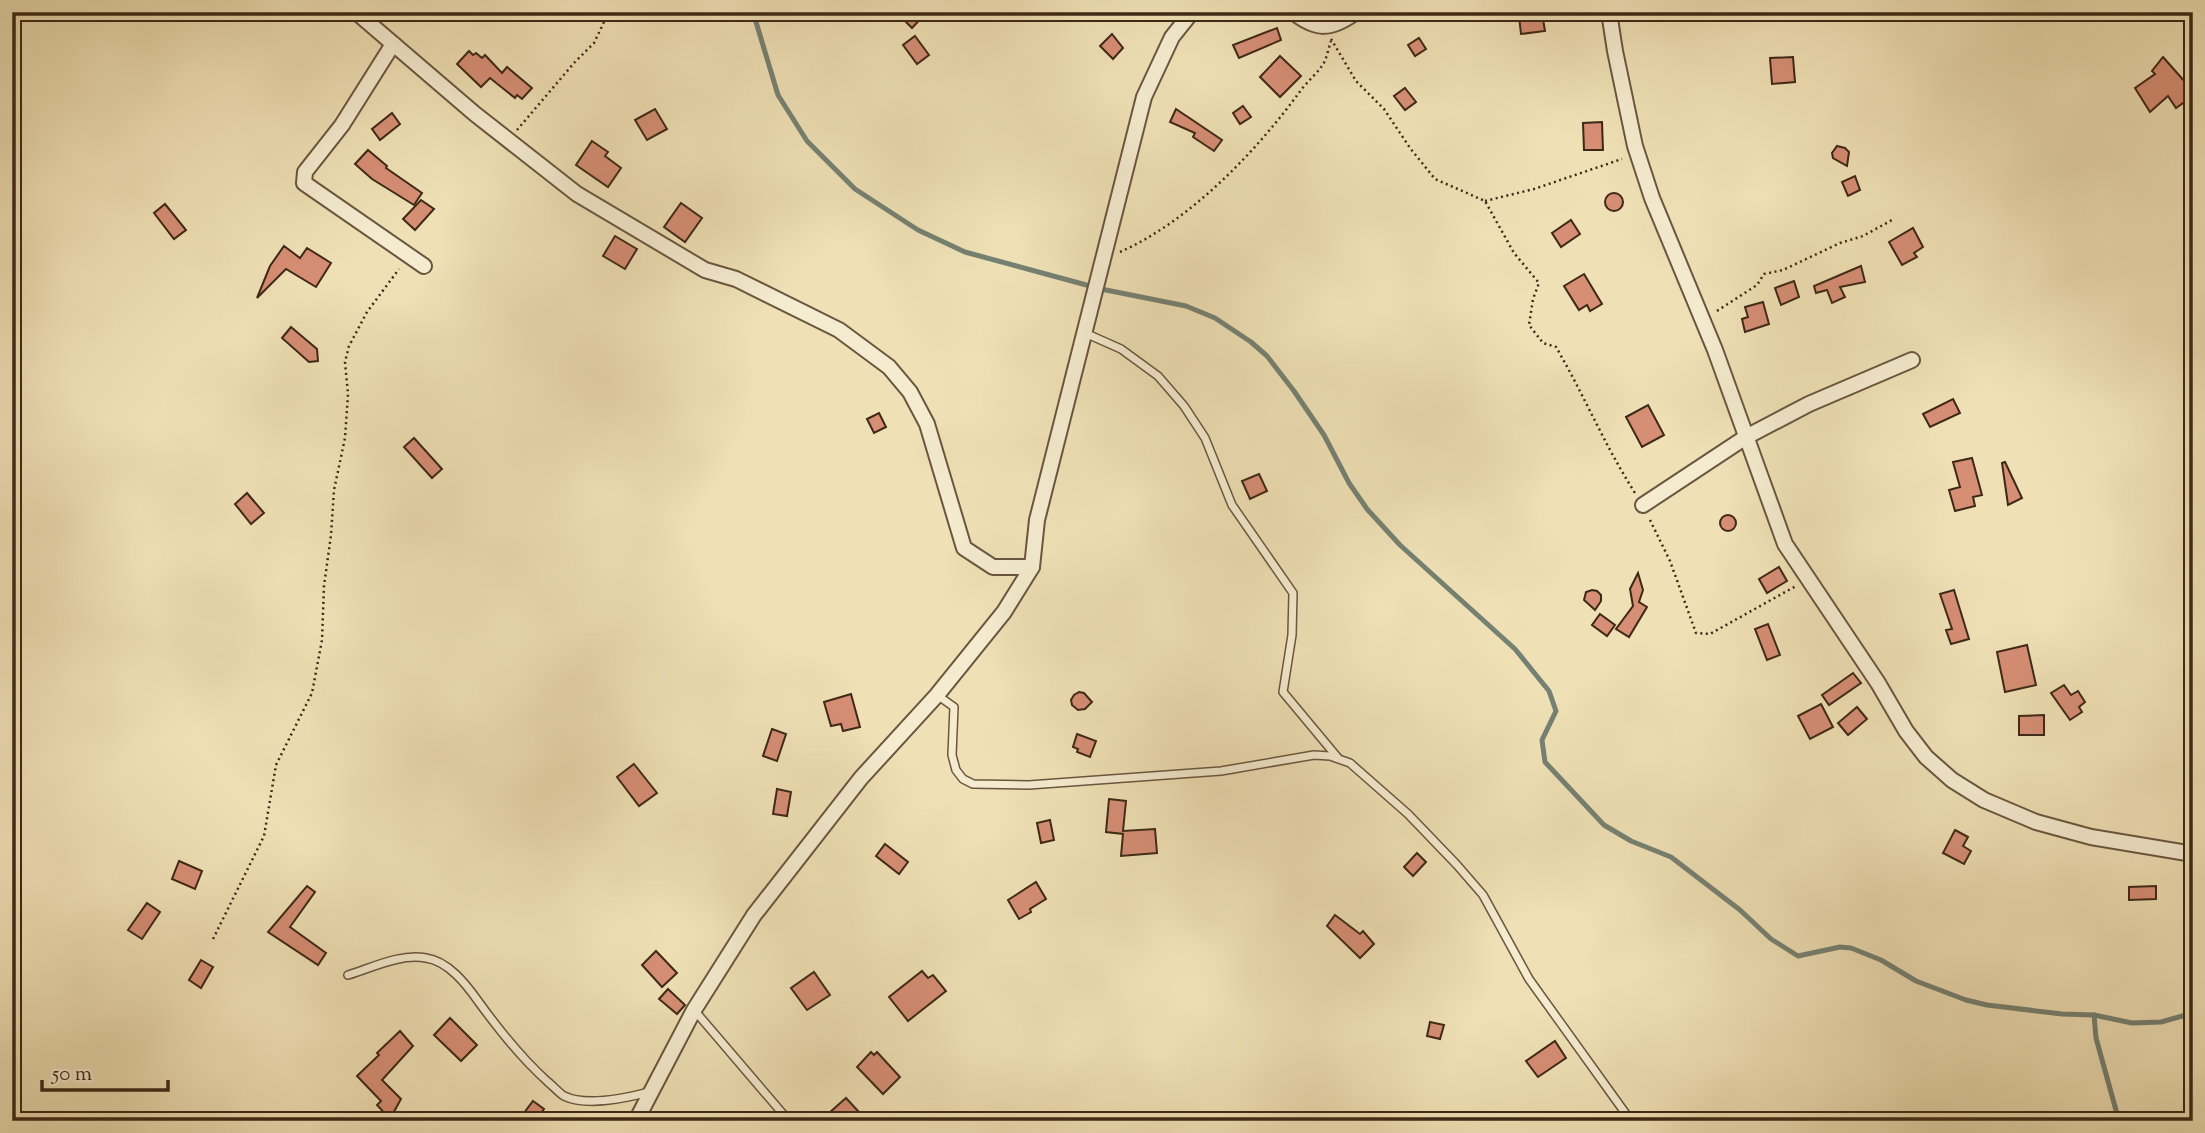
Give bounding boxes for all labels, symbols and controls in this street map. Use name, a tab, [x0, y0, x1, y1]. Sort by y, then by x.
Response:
scale bar	[42, 1049, 168, 1093]
text: 50 m	[51, 1060, 92, 1090]

